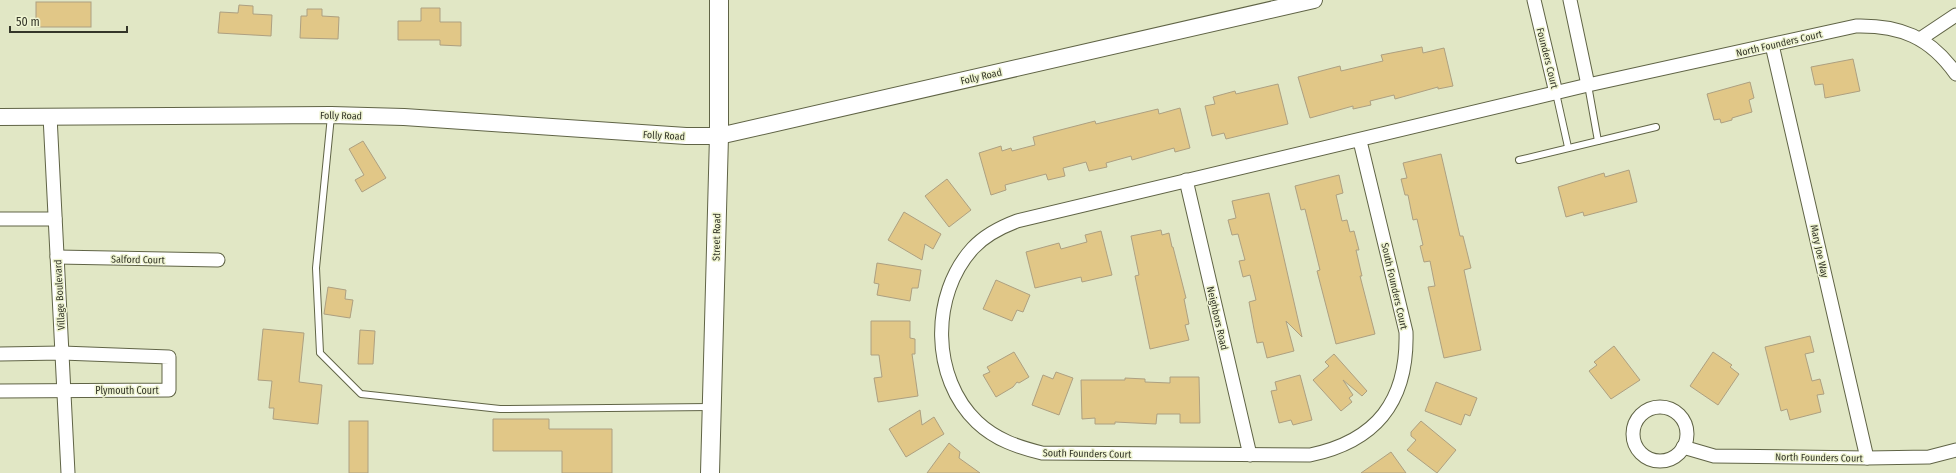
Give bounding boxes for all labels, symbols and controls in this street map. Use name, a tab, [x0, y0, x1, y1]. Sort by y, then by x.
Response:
scale bar	[10, 8, 127, 34]
text: 50 m	[16, 15, 40, 29]
street label: Founders Court	[1534, 27, 1561, 91]
street label: North Founders Court	[1735, 28, 1824, 60]
street label: Folly Road	[959, 66, 1003, 88]
street label: Folly Road	[320, 110, 362, 122]
street label: Folly Road	[643, 129, 685, 143]
street label: Street Road	[711, 213, 723, 261]
street label: Mary Joe Way	[1808, 224, 1831, 279]
street label: South Founders Court	[1378, 242, 1410, 331]
street label: Salford Court	[111, 254, 166, 266]
street label: Village Boulevard	[52, 259, 68, 331]
street label: Neighbors Road	[1204, 285, 1230, 351]
street label: Plymouth Court	[95, 385, 159, 397]
street label: South Founders Court	[1043, 447, 1132, 461]
street label: North Founders Court	[1775, 451, 1864, 465]

